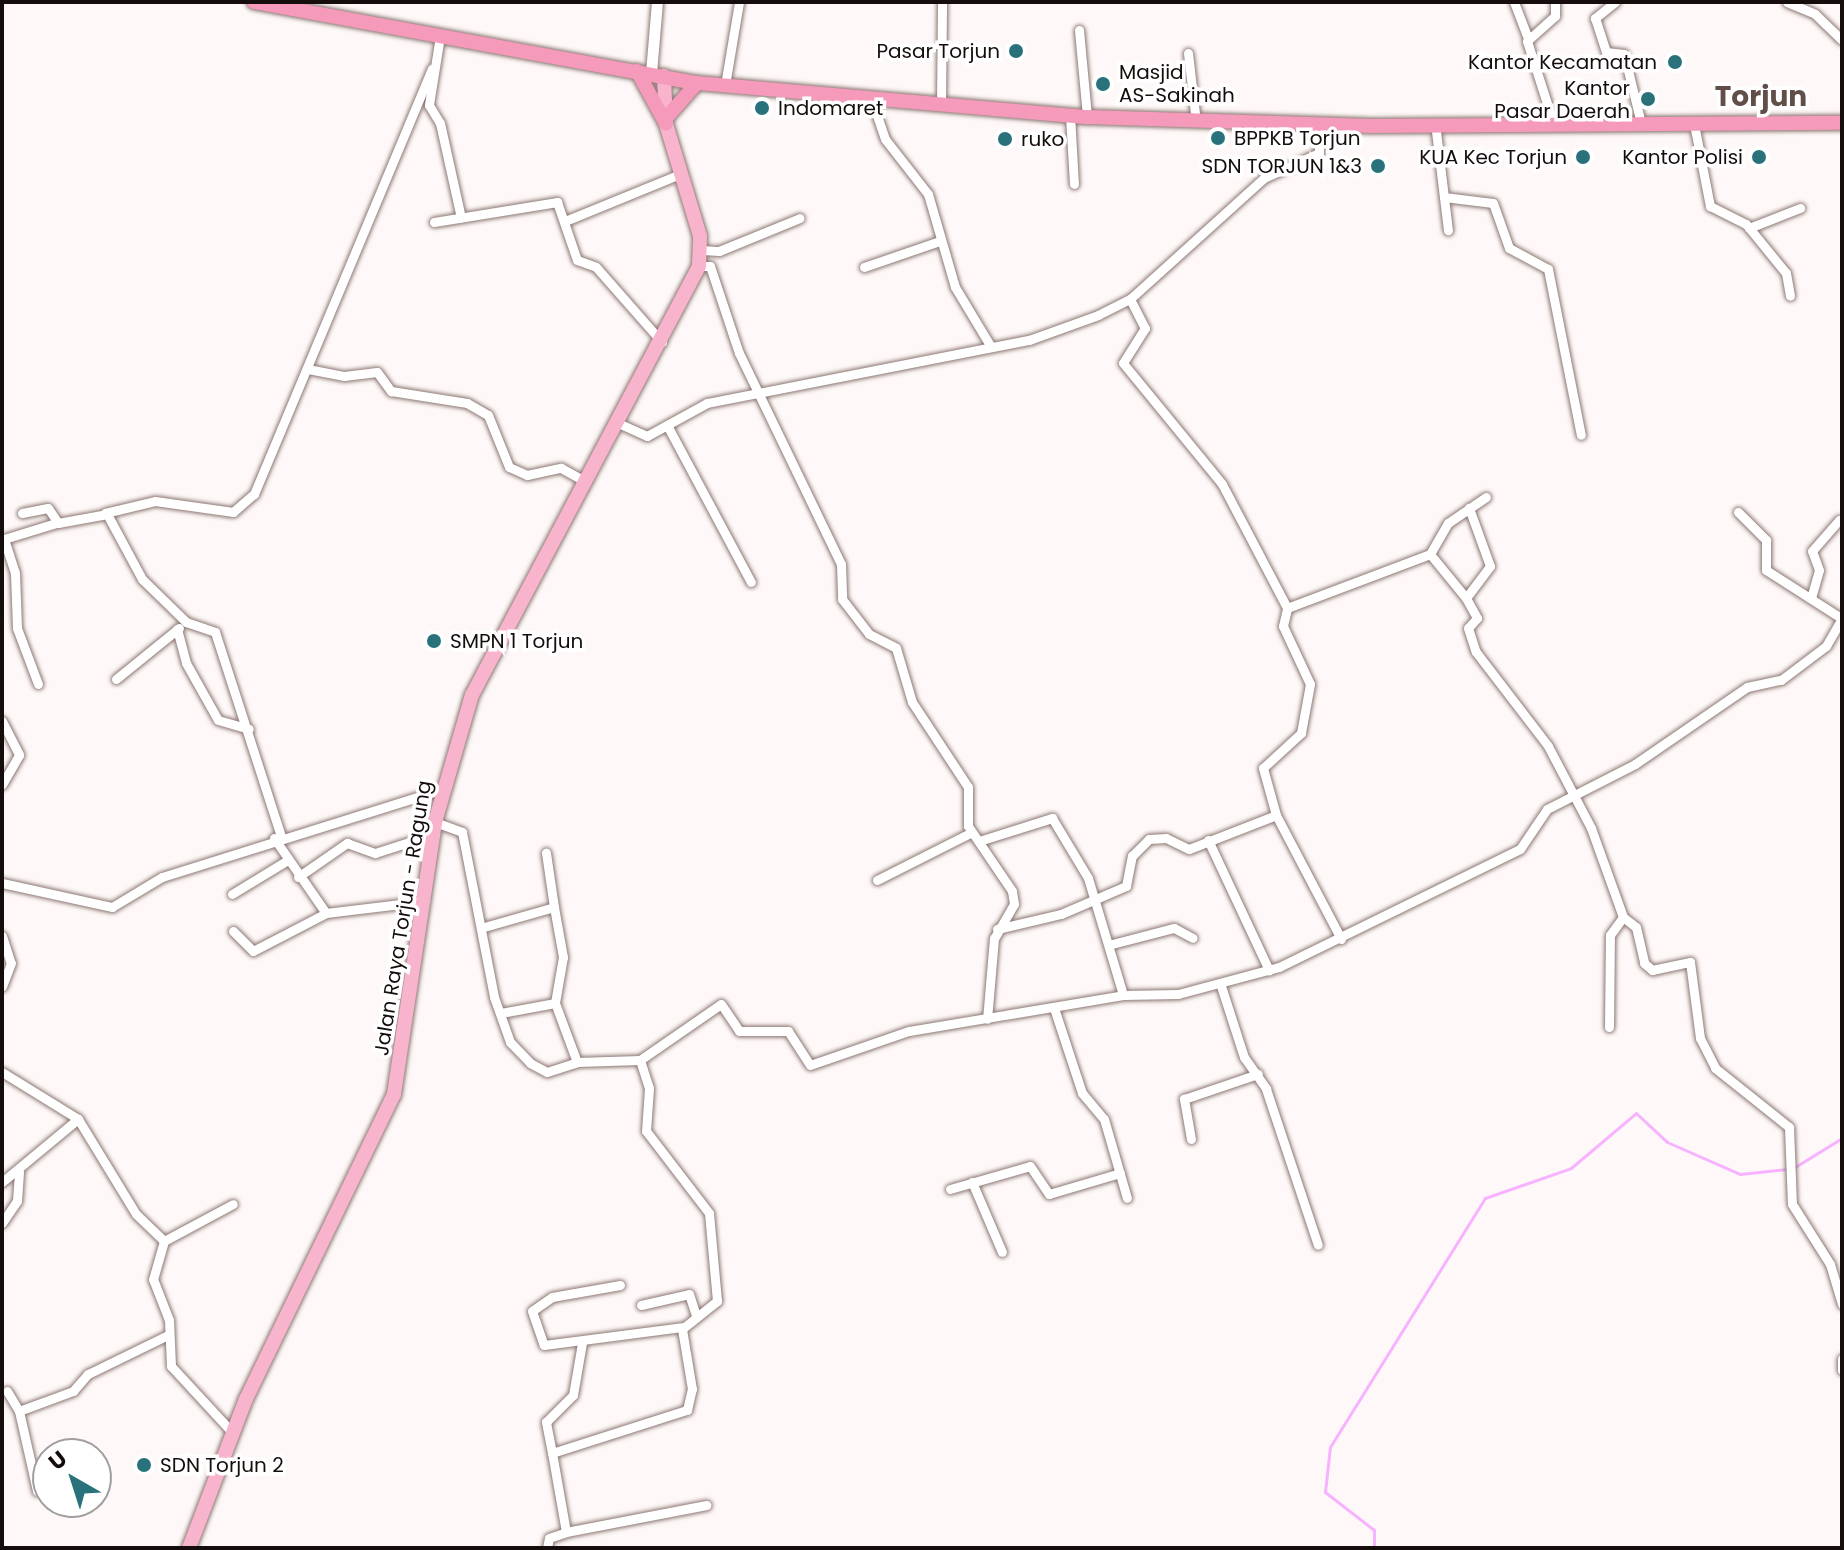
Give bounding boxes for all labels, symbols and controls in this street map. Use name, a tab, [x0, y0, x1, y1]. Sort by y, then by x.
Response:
place label: Pasar Torjun	[877, 39, 1000, 63]
marker: Pasar Torjun	[1007, 42, 1025, 60]
place label: Kantor Kecamatan	[1468, 50, 1657, 74]
marker: Kantor Kecamatan	[1664, 51, 1686, 73]
place label: Masjid AS-Sakinah	[1119, 60, 1235, 107]
marker: Masjid AS-Sakinah	[1094, 75, 1112, 93]
place label: Kantor Pasar Daerah	[1494, 76, 1630, 123]
district label: Torjun	[1715, 80, 1807, 114]
marker: Kantor Pasar Daerah	[1637, 88, 1659, 110]
place label: Indomaret	[778, 96, 883, 120]
marker: Indomaret	[753, 99, 771, 117]
place label: BPPKB Torjun	[1234, 126, 1361, 150]
place label: ruko	[1021, 127, 1064, 151]
marker: BPPKB Torjun	[1209, 129, 1227, 147]
marker: ruko	[996, 130, 1014, 148]
place label: KUA Kec Torjun	[1419, 145, 1567, 169]
place label: Kantor Polisi	[1622, 145, 1743, 169]
marker: KUA Kec Torjun	[1574, 148, 1592, 166]
marker: Kantor Polisi	[1750, 148, 1768, 166]
place label: SDN TORJUN 1&3	[1202, 154, 1362, 178]
marker: SDN TORJUN 1&3	[1369, 157, 1387, 175]
place label: SMPN 1 Torjun	[450, 629, 583, 653]
marker: SMPN 1 Torjun	[425, 632, 443, 650]
street label: Jalan Raya Torjun - Ragung	[369, 779, 437, 1057]
north arrow	[32, 1438, 112, 1518]
text: U	[42, 1444, 74, 1477]
place label: SDN Torjun 2	[160, 1453, 284, 1477]
marker: SDN Torjun 2	[135, 1456, 153, 1474]

